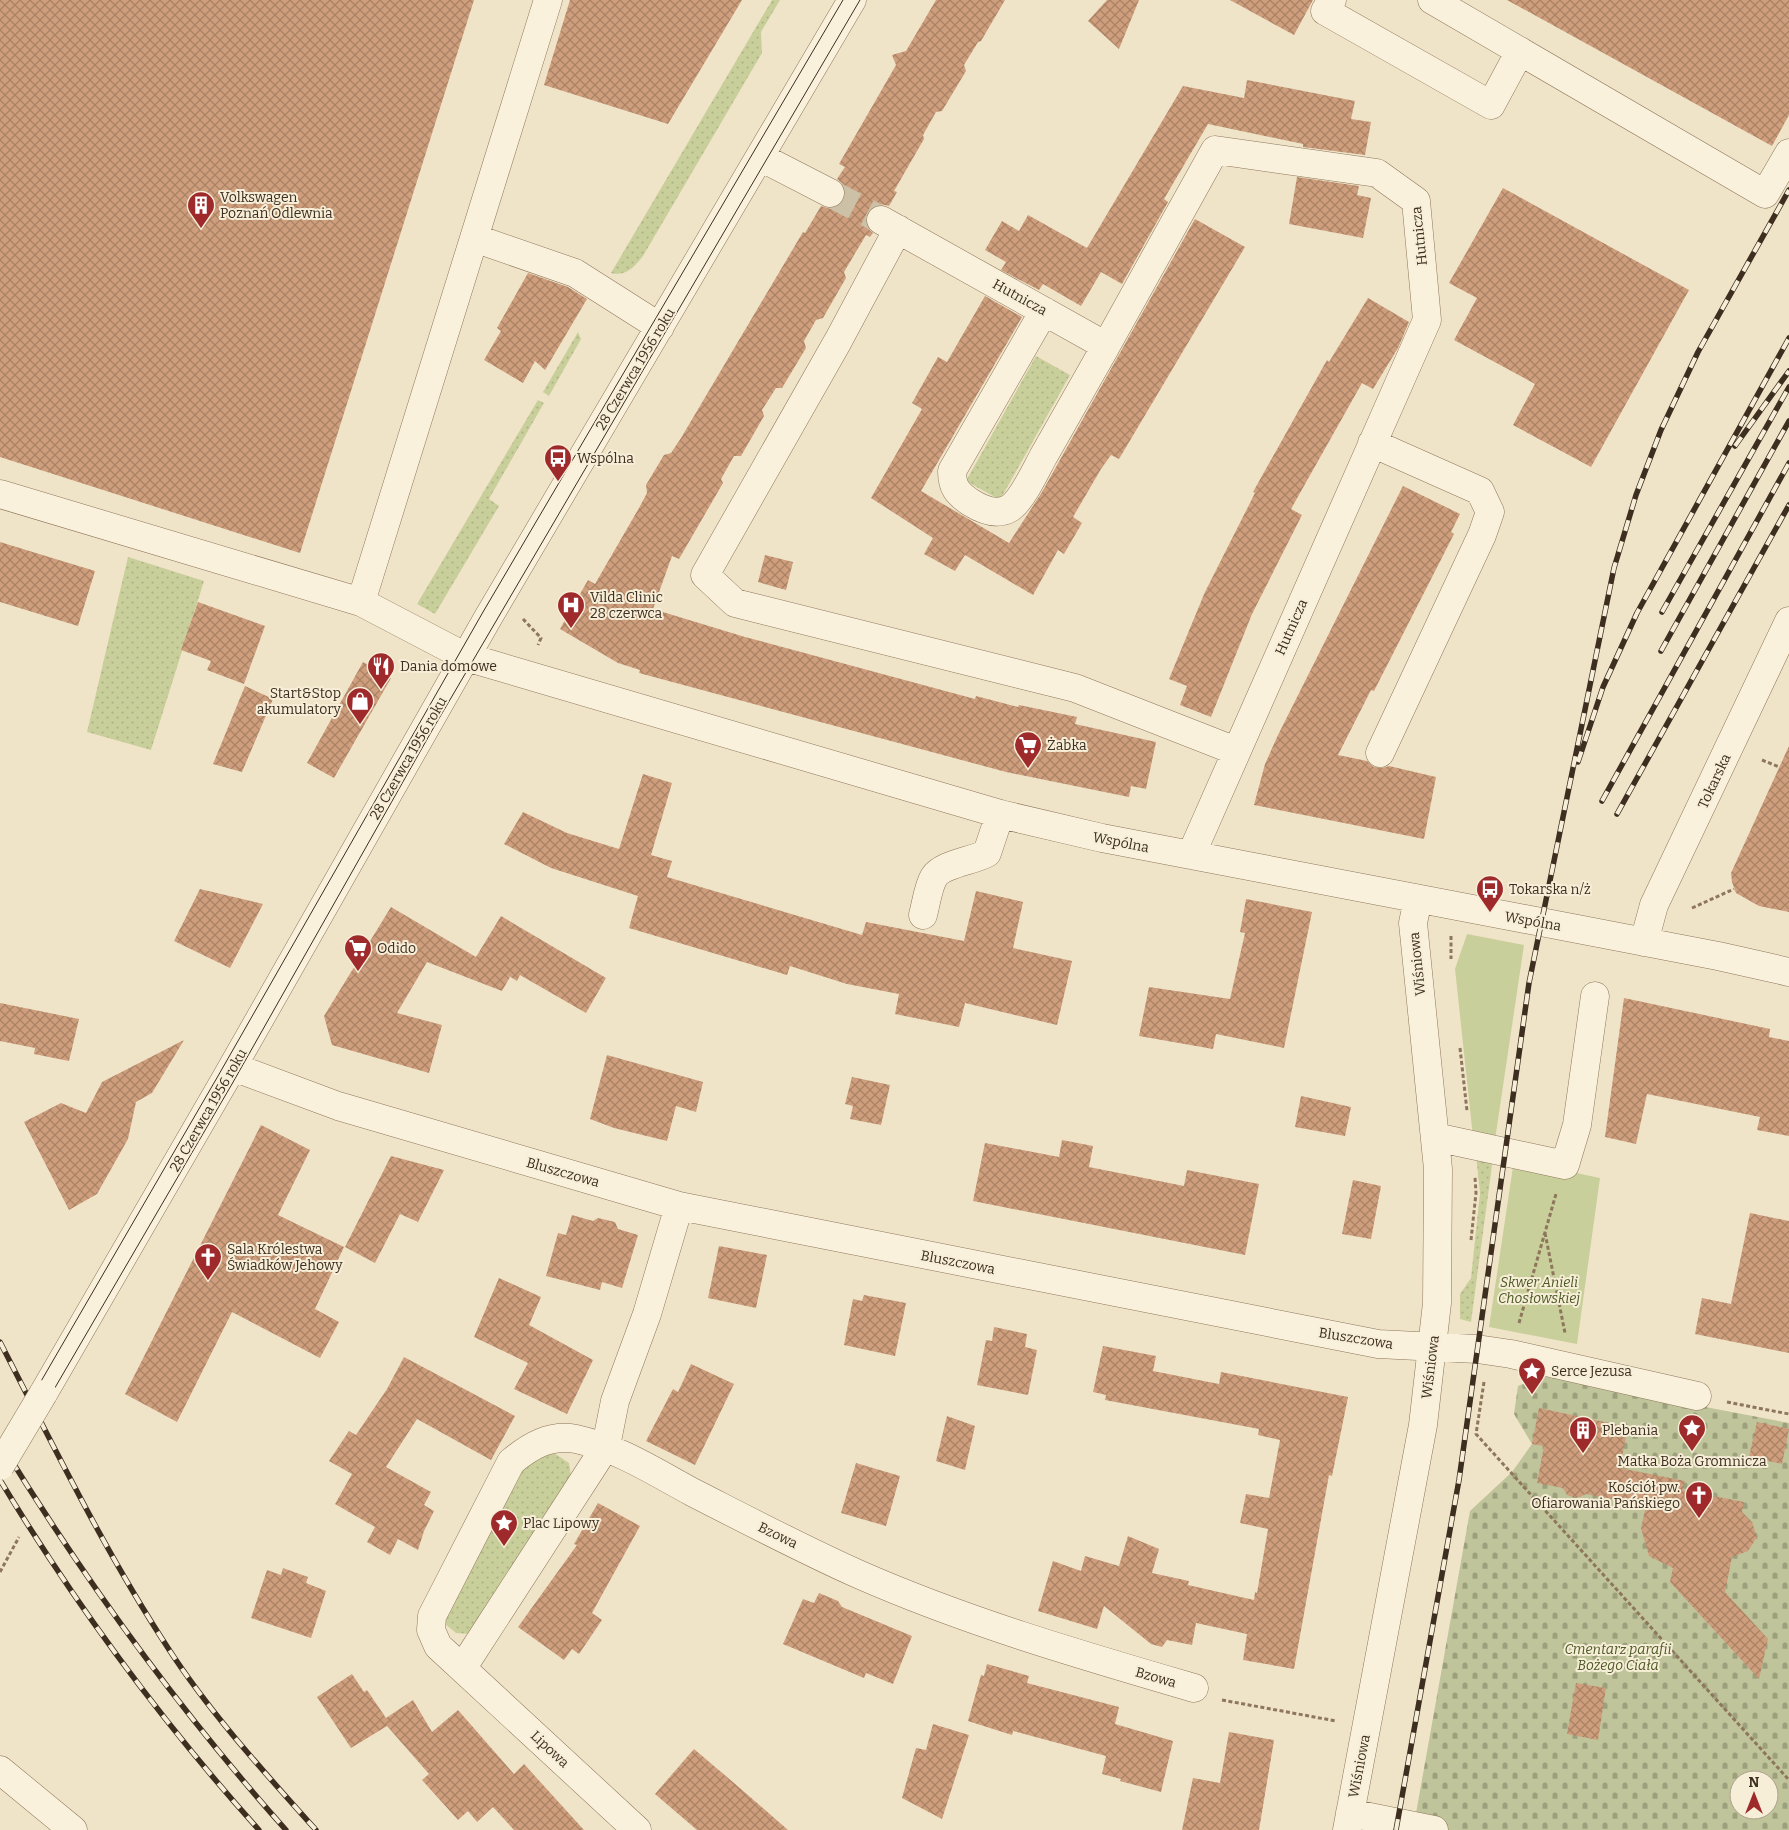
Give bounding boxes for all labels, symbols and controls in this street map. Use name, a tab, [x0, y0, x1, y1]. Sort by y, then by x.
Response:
place label: Volkswagen Poznań Odlewnia	[220, 189, 333, 222]
building icon: Volkswagen Poznań Odlewnia	[186, 190, 216, 229]
street label: Hutnicza	[1408, 205, 1431, 266]
street label: Hutnicza	[990, 276, 1050, 319]
street label: 28 Czerwca 1956 roku	[592, 305, 679, 433]
bus stop icon: Wspólna	[543, 443, 573, 482]
place label: Wspólna	[577, 450, 634, 467]
place label: Vilda Clinic 28 czerwca	[590, 589, 663, 622]
hospital icon: Vilda Clinic 28 czerwca	[556, 590, 586, 629]
street label: Hutnicza	[1272, 596, 1311, 658]
restaurant icon: Dania domowe	[366, 651, 396, 690]
place label: Dania domowe	[400, 658, 497, 675]
place label: Start&Stop akumulatory	[257, 685, 342, 718]
shop icon: Start&Stop akumulatory	[345, 686, 375, 725]
street label: 28 Czerwca 1956 roku	[366, 693, 451, 823]
supermarket icon: Żabka	[1013, 730, 1043, 769]
place label: Żabka	[1047, 737, 1087, 754]
street label: Tokarska	[1694, 751, 1735, 811]
street label: Wspólna	[1091, 829, 1151, 856]
bus stop icon: Tokarska n/ż	[1475, 874, 1505, 913]
place label: Tokarska n/ż	[1509, 881, 1591, 898]
street label: Wspólna	[1503, 908, 1563, 935]
street label: Wiśniowa	[1406, 931, 1429, 997]
supermarket icon: Odido	[343, 933, 373, 972]
place label: Odido	[377, 940, 416, 957]
street label: 28 Czerwca 1956 roku	[166, 1045, 251, 1175]
street label: Bluszczowa	[524, 1154, 602, 1191]
place label: Sala Królestwa Świadków Jehowy	[227, 1241, 343, 1274]
church icon: Sala Królestwa Świadków Jehowy	[193, 1242, 223, 1281]
street label: Bluszczowa	[919, 1247, 997, 1278]
park label: Skwer Anieli Chosłowskiej	[1498, 1274, 1580, 1307]
street label: Bluszczowa	[1317, 1324, 1395, 1353]
street label: Wiśniowa	[1418, 1334, 1443, 1400]
place icon: Serce Jezusa	[1517, 1356, 1547, 1395]
place label: Serce Jezusa	[1551, 1363, 1632, 1380]
place icon: Matka Boża Gromnicza	[1677, 1413, 1707, 1452]
building icon: Plebania	[1568, 1415, 1598, 1454]
place label: Plebania	[1602, 1422, 1658, 1439]
place label: Matka Boża Gromnicza	[1617, 1453, 1767, 1470]
place label: Kościół pw. Ofiarowania Pańskiego	[1531, 1479, 1680, 1512]
church icon: Kościół pw. Ofiarowania Pańskiego	[1684, 1480, 1714, 1519]
place icon: Plac Lipowy	[489, 1508, 519, 1547]
place label: Plac Lipowy	[523, 1515, 600, 1532]
street label: Bzowa	[755, 1519, 801, 1552]
park label: Cmentarz parafii Bożego Ciała	[1565, 1641, 1671, 1674]
street label: Bzowa	[1133, 1664, 1179, 1692]
street label: Lipowa	[527, 1727, 573, 1772]
street label: Wiśniowa	[1345, 1733, 1374, 1799]
north arrow	[1729, 1770, 1779, 1820]
text: N	[1749, 1774, 1760, 1791]

